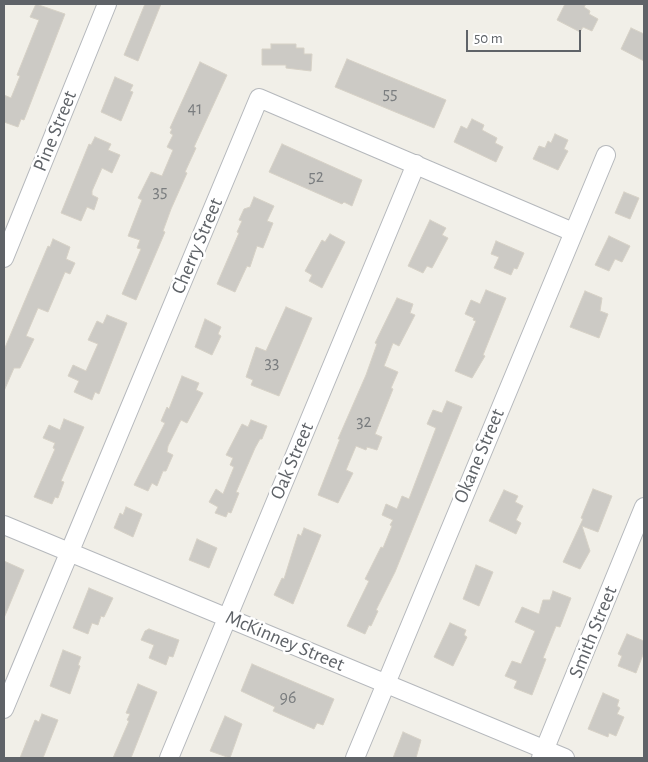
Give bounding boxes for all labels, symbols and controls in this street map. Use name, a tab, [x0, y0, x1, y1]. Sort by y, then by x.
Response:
scale bar	[468, 20, 583, 52]
text: 50 m	[474, 31, 503, 46]
house number: 55	[382, 83, 398, 105]
street label: Pine Street	[28, 87, 82, 175]
house number: 41	[188, 98, 202, 120]
house number: 52	[308, 166, 324, 188]
house number: 35	[153, 181, 167, 203]
street label: Cherry Street	[166, 194, 228, 298]
house number: 33	[265, 352, 279, 374]
street label: Okane Street	[448, 405, 510, 507]
house number: 32	[356, 411, 372, 433]
street label: Oak Street	[265, 419, 319, 503]
street label: Smith Street	[564, 582, 622, 682]
street label: McKinney Street	[222, 605, 348, 677]
house number: 96	[280, 687, 296, 709]

